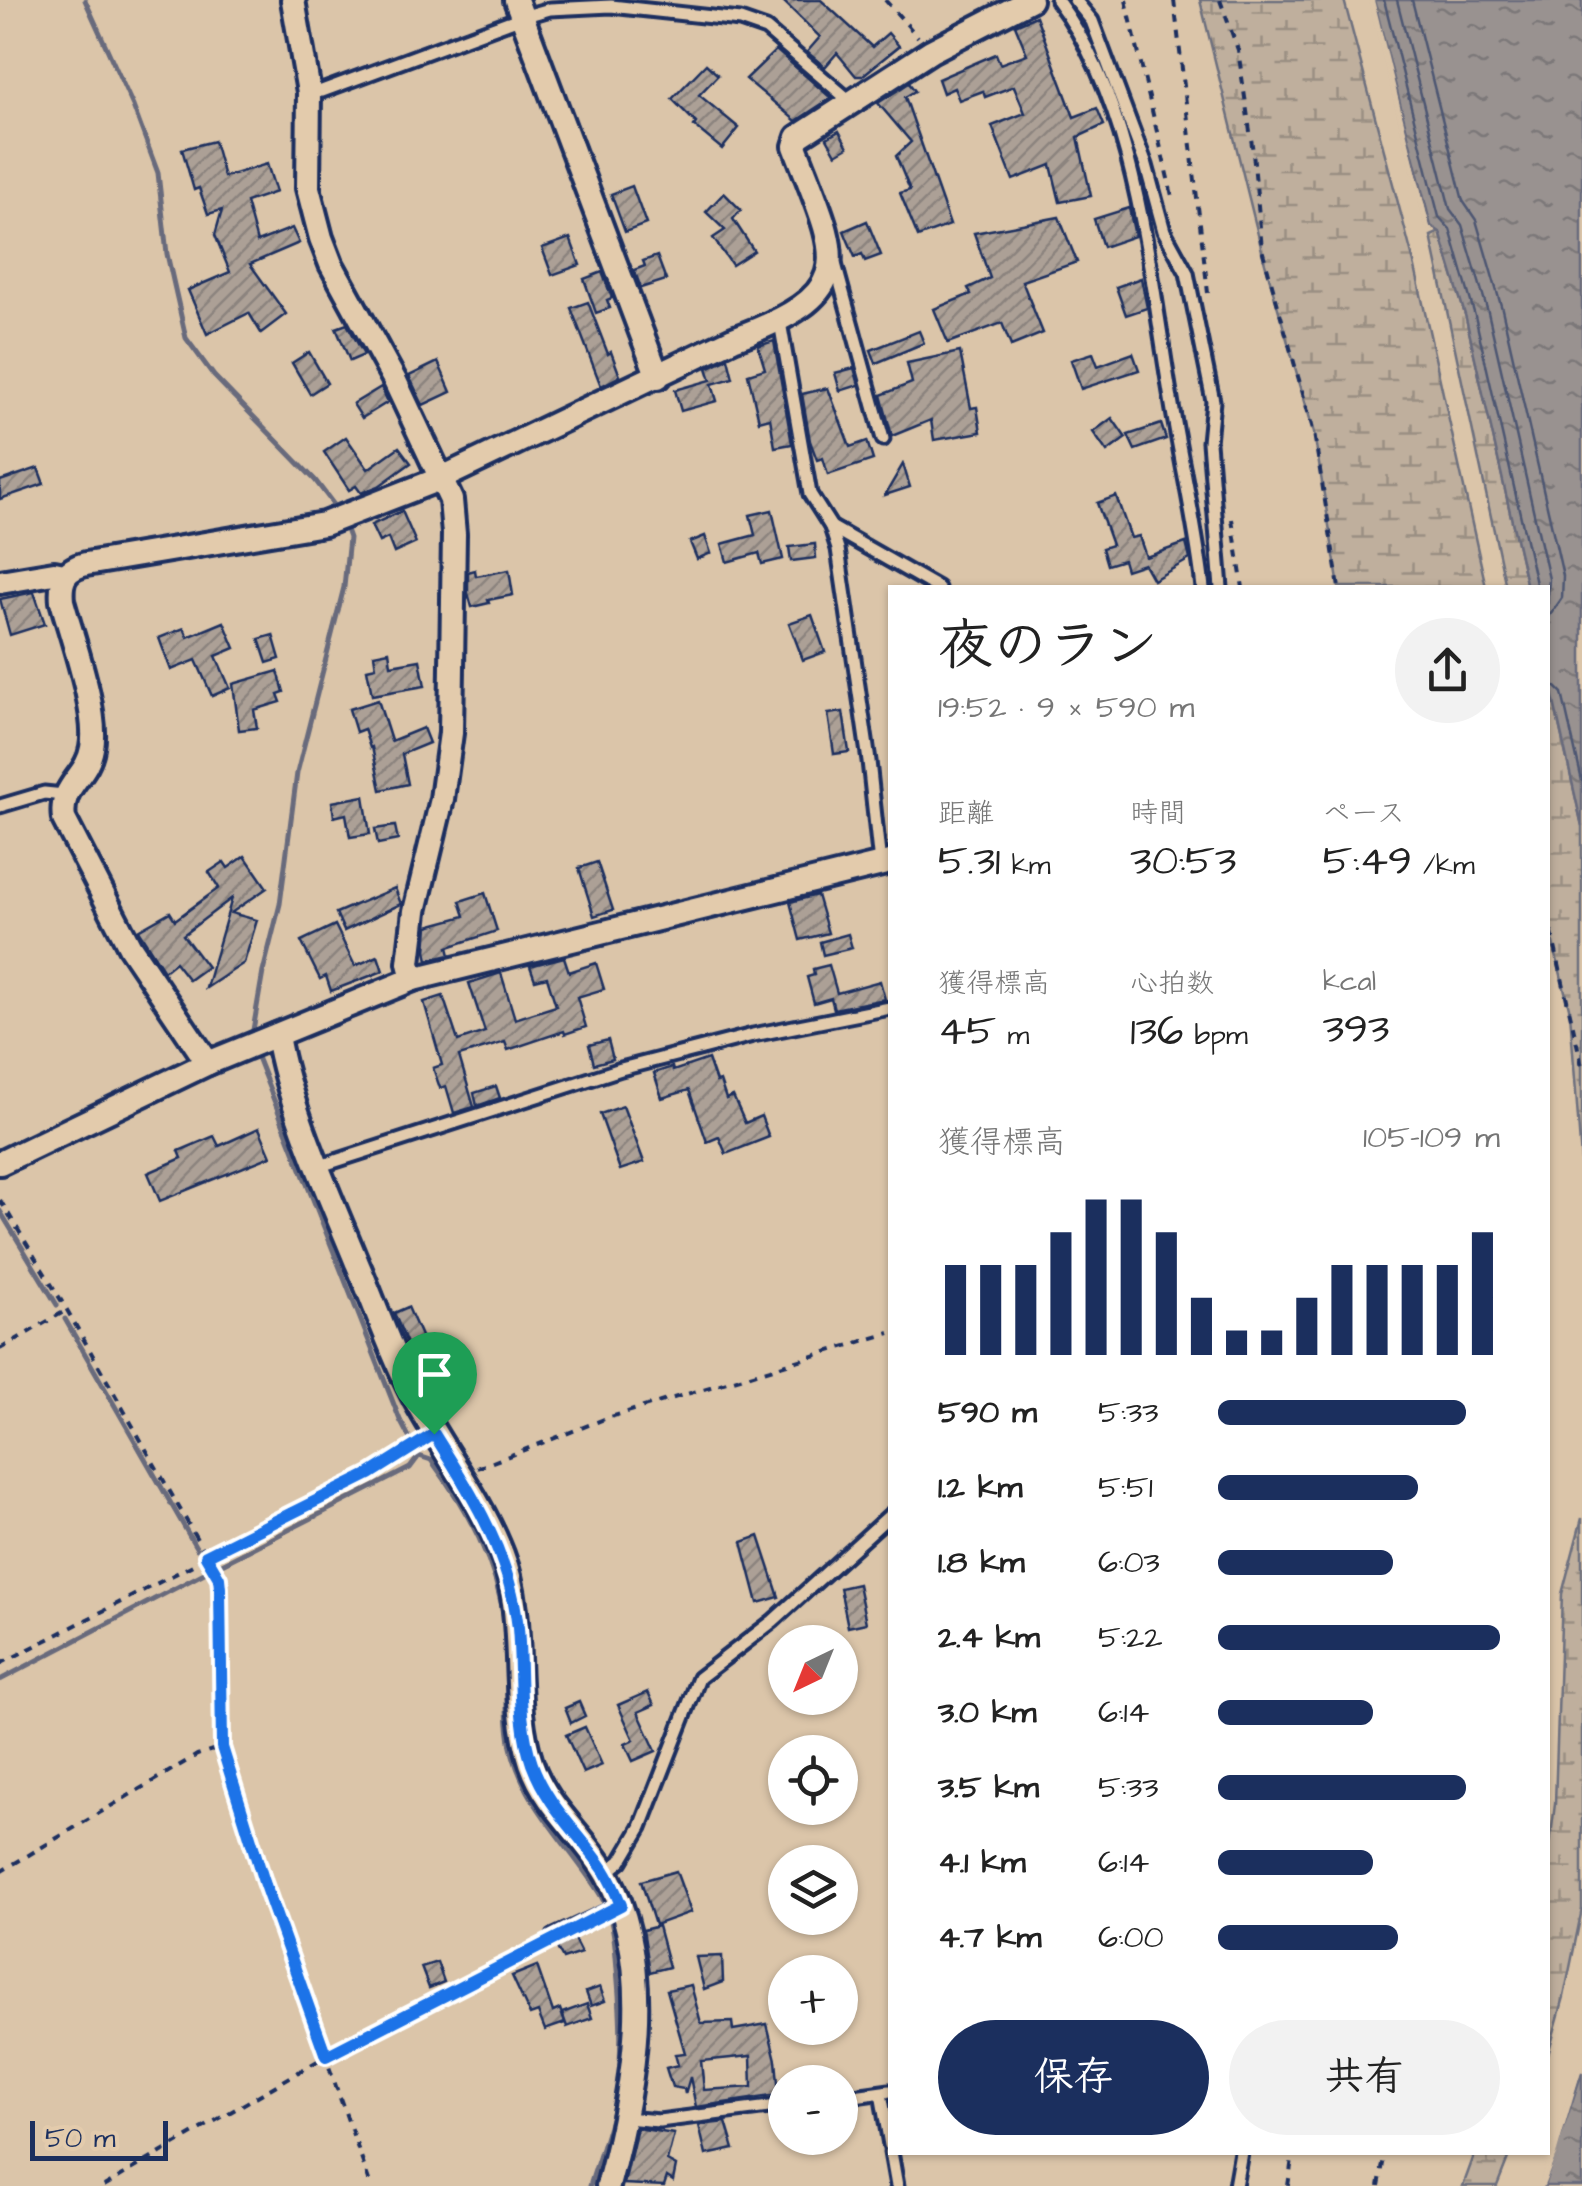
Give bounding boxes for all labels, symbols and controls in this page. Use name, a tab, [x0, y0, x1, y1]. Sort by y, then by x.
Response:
text: 夜のラン	[938, 609, 1158, 685]
button: share	[1395, 618, 1500, 723]
text: 19:52 · 9 × 590 m	[938, 685, 1194, 730]
text: 距離	[938, 794, 994, 833]
text: 時間	[1130, 794, 1186, 833]
text: ペース	[1323, 794, 1405, 833]
text: 5.31	[938, 833, 1000, 891]
text: 30:53	[1130, 833, 1236, 891]
text: 5:49	[1323, 833, 1412, 891]
text: km	[1000, 846, 1051, 885]
text: /km	[1412, 846, 1475, 885]
text: kcal	[1323, 962, 1376, 1001]
text: 獲得標高	[938, 964, 1050, 1003]
text: 心拍数	[1130, 964, 1214, 1003]
text: 393	[1323, 1001, 1389, 1059]
text: 45	[938, 1003, 996, 1061]
text: 136	[1130, 1003, 1183, 1061]
text: m	[996, 1016, 1029, 1055]
text: bpm	[1183, 1016, 1248, 1055]
text: 105–109 m	[1363, 1115, 1500, 1160]
text: 獲得標高	[938, 1120, 1066, 1165]
pin	[392, 1332, 477, 1435]
icon: arrive	[407, 1347, 462, 1402]
text: 590 m	[938, 1390, 1037, 1435]
text: 5:33	[1098, 1390, 1159, 1435]
text: 1.2 km	[938, 1465, 1022, 1510]
text: 5:51	[1098, 1465, 1153, 1510]
text: 1.8 km	[938, 1540, 1025, 1585]
text: 6:03	[1098, 1540, 1160, 1585]
text: 2.4 km	[938, 1615, 1040, 1660]
text: 5:22	[1098, 1615, 1163, 1660]
north arrow	[768, 1625, 858, 1715]
map controls	[768, 1625, 858, 2155]
text: 3.0 km	[938, 1690, 1036, 1735]
text: 6:14	[1098, 1690, 1149, 1735]
button: locate	[768, 1735, 858, 1825]
text: 3.5 km	[938, 1765, 1039, 1810]
text: 5:33	[1098, 1765, 1159, 1810]
text: 4.1 km	[938, 1840, 1026, 1885]
text: 6:14	[1098, 1840, 1149, 1885]
button: layers	[768, 1845, 858, 1935]
text: 4.7 km	[938, 1915, 1041, 1960]
text: 6:00	[1098, 1915, 1164, 1960]
button: +	[768, 1955, 858, 2045]
button: 保存	[938, 2020, 1209, 2135]
button: 共有	[1229, 2020, 1500, 2135]
button: −	[768, 2065, 858, 2155]
scale bar	[30, 2116, 168, 2160]
text: 50 m	[45, 2119, 116, 2158]

